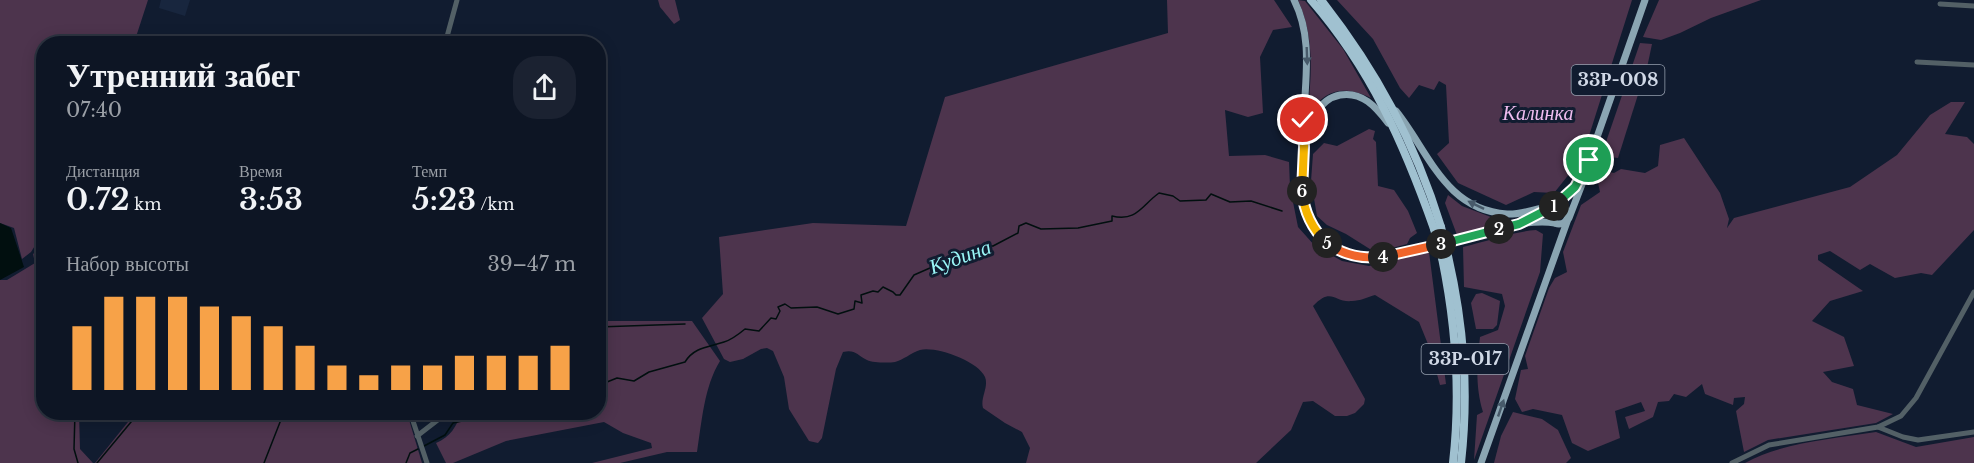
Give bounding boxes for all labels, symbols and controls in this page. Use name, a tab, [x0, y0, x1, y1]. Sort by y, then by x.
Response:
one-way arrow	[1302, 47, 1311, 66]
text: Утренний забег	[66, 55, 300, 96]
button: share	[513, 56, 576, 119]
road number: 33Р-008	[1572, 65, 1664, 95]
pin	[1277, 94, 1328, 145]
text: 07:40	[66, 98, 122, 122]
park label: Калинка	[1502, 101, 1573, 125]
icon: check	[1286, 103, 1319, 136]
pin	[1563, 134, 1614, 185]
icon: arrive	[1572, 143, 1605, 176]
text: Дистанция	[66, 161, 140, 181]
text: Время	[239, 161, 282, 181]
text: Темп	[412, 161, 447, 181]
pin: 6	[1287, 176, 1317, 206]
text: 0.72	[66, 181, 130, 218]
text: 3:53	[239, 181, 303, 218]
text: 5:23	[412, 181, 476, 218]
text: 6	[1297, 181, 1307, 201]
pin: 1	[1539, 191, 1569, 221]
text: km	[130, 194, 161, 214]
text: /km	[476, 194, 515, 214]
text: 1	[1551, 196, 1557, 216]
one-way arrow	[1467, 200, 1484, 209]
pin: 2	[1484, 214, 1514, 244]
text: 2	[1494, 219, 1504, 239]
pin: 5	[1312, 228, 1342, 258]
pin: 3	[1426, 229, 1456, 259]
text: 5	[1322, 233, 1332, 253]
water label: Кудина	[924, 234, 995, 281]
text: 3	[1436, 234, 1446, 254]
pin: 4	[1368, 242, 1398, 272]
text: 4	[1378, 247, 1388, 267]
text: Набор высоты	[66, 252, 189, 276]
text: 39–47 m	[487, 252, 576, 276]
road number: 33Р-017	[1422, 344, 1508, 374]
one-way arrow	[1497, 399, 1506, 417]

